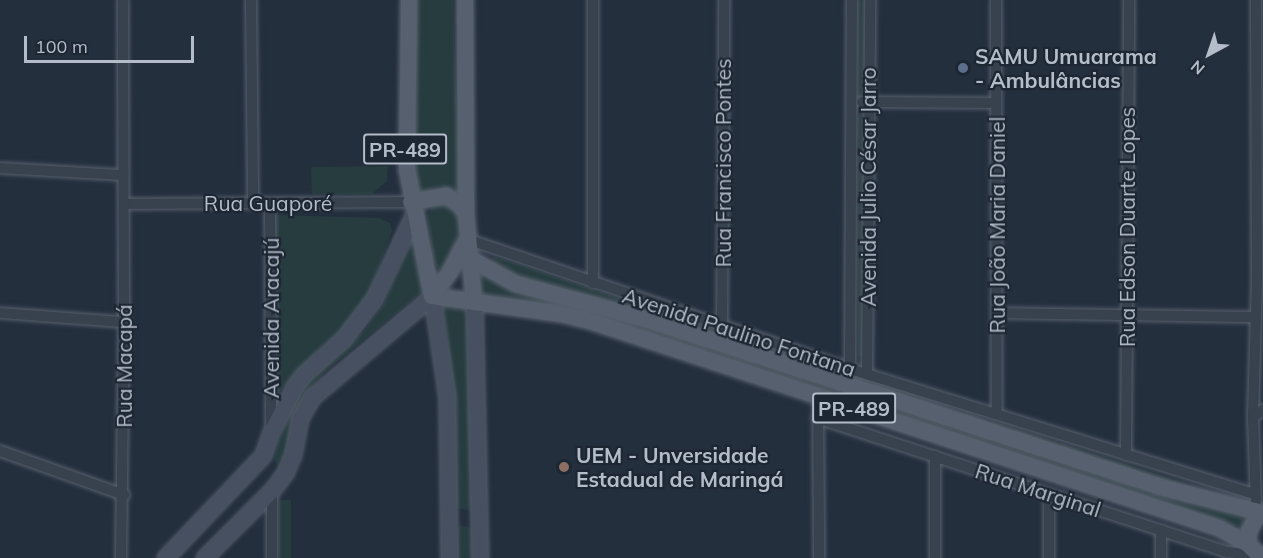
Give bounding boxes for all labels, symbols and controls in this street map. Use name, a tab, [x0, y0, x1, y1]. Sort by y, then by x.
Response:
scale bar	[27, 24, 196, 62]
north arrow	[1179, 24, 1239, 84]
text: 100 m	[35, 35, 88, 58]
place label: SAMU Umuarama - Ambulâncias	[975, 43, 1157, 93]
text: N	[1186, 56, 1208, 79]
street label: Rua Francisco Pontes	[710, 59, 736, 267]
marker: SAMU Umuarama - Ambulâncias	[956, 61, 970, 75]
street label: Avenida Julio César Jarro	[855, 67, 881, 307]
street label: Rua Edson Duarte Lopes	[1114, 107, 1140, 347]
street label: Rua João Maria Daniel	[984, 116, 1010, 334]
road number: PR-489	[363, 132, 447, 166]
street label: Rua Guaporé	[204, 190, 332, 216]
street label: Avenida Aracajú	[258, 238, 284, 398]
street label: Avenida Paulino Fontana	[619, 282, 859, 382]
street label: Rua Macapá	[111, 304, 137, 428]
road number: PR-489	[812, 391, 896, 425]
place label: UEM - Unversidade Estadual de Maringá	[576, 442, 784, 492]
street label: Rua Marginal	[972, 458, 1104, 522]
marker: UEM - Unversidade Estadual de Maringá	[557, 460, 571, 474]

